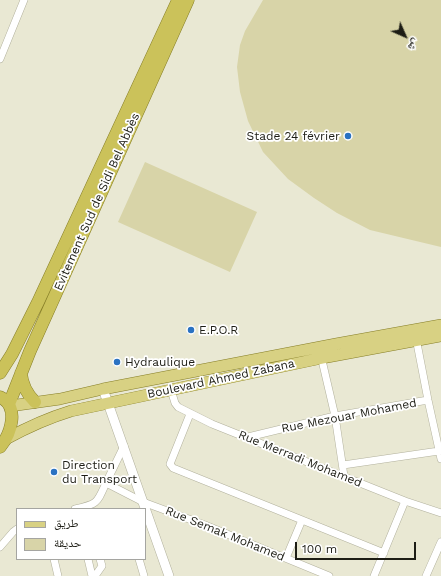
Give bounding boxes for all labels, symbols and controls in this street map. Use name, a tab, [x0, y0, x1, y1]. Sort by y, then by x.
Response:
north arrow	[385, 16, 425, 56]
text: ش	[405, 36, 423, 54]
street label: Evitement Sud de Sidi Bel Abbès	[51, 111, 143, 293]
place label: Stade 24 février	[246, 129, 340, 143]
marker: Stade 24 février	[343, 131, 353, 141]
place label: E.P.O.R	[199, 323, 238, 337]
marker: E.P.O.R	[186, 325, 196, 335]
place label: Hydraulique	[125, 355, 195, 369]
street label: Boulevard Ahmed Zabana	[146, 356, 296, 402]
marker: Hydraulique	[112, 357, 122, 367]
street label: Rue Mezouar Mohamed	[280, 396, 418, 436]
street label: Rue Merradi Mohamed	[236, 428, 364, 490]
place label: Direction du Transport	[62, 458, 137, 486]
marker: Direction du Transport	[49, 467, 59, 477]
street label: Rue Semak Mohamed	[163, 503, 287, 565]
legend	[16, 508, 146, 560]
text: طريق	[54, 516, 79, 530]
scale bar	[297, 534, 418, 560]
text: حديقة	[54, 536, 82, 550]
text: 100 m	[302, 542, 337, 556]

